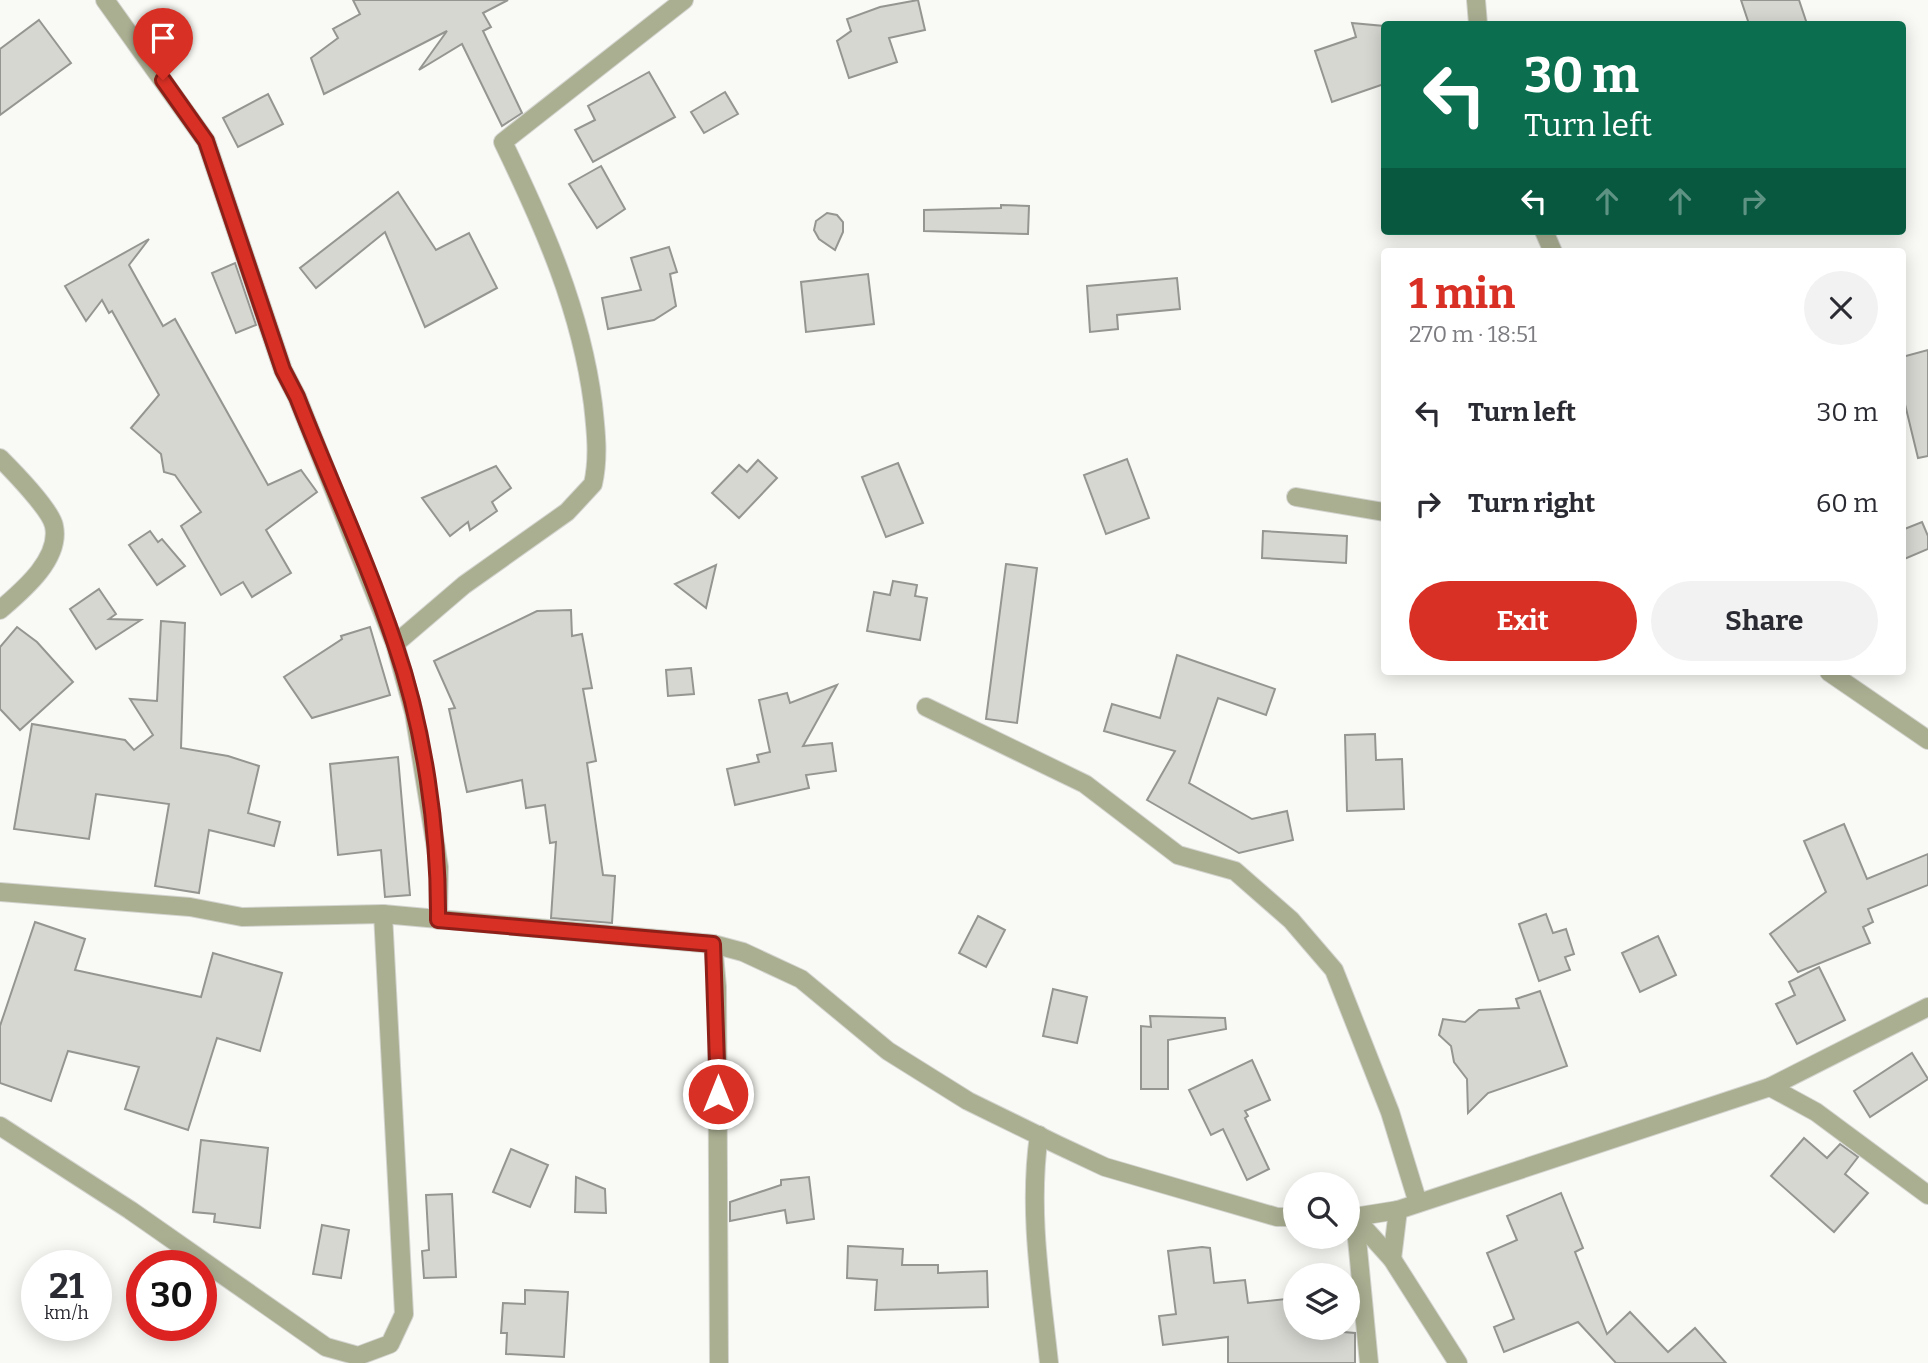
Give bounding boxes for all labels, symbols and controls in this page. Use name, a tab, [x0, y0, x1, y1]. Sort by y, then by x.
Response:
pin	[133, 8, 193, 80]
icon: arrive	[144, 19, 182, 57]
text: 30 m	[1524, 46, 1639, 105]
icon: left	[1409, 49, 1500, 140]
text: Turn left	[1524, 106, 1652, 144]
icon: left	[1515, 182, 1553, 220]
icon: ahead	[1588, 182, 1626, 220]
icon: ahead	[1661, 182, 1699, 220]
icon: right	[1734, 182, 1772, 220]
text: 1 min	[1409, 269, 1515, 319]
button: close	[1804, 271, 1878, 345]
text: 270 m · 18:51	[1409, 320, 1537, 348]
icon: left	[1409, 394, 1447, 432]
text: Turn left	[1468, 397, 1576, 428]
text: 30 m	[1817, 397, 1878, 428]
icon: right	[1409, 485, 1447, 523]
text: Turn right	[1468, 488, 1595, 519]
text: 60 m	[1816, 488, 1878, 519]
button: Exit	[1409, 581, 1637, 661]
button: Share	[1651, 581, 1878, 661]
position arrow	[681, 1057, 755, 1131]
map controls	[1283, 1172, 1360, 1340]
button: search	[1283, 1172, 1360, 1249]
speed limit sign: 30	[126, 1250, 217, 1341]
button: layers	[1283, 1263, 1360, 1340]
text: 21	[49, 1265, 84, 1307]
text: km/h	[44, 1302, 89, 1324]

